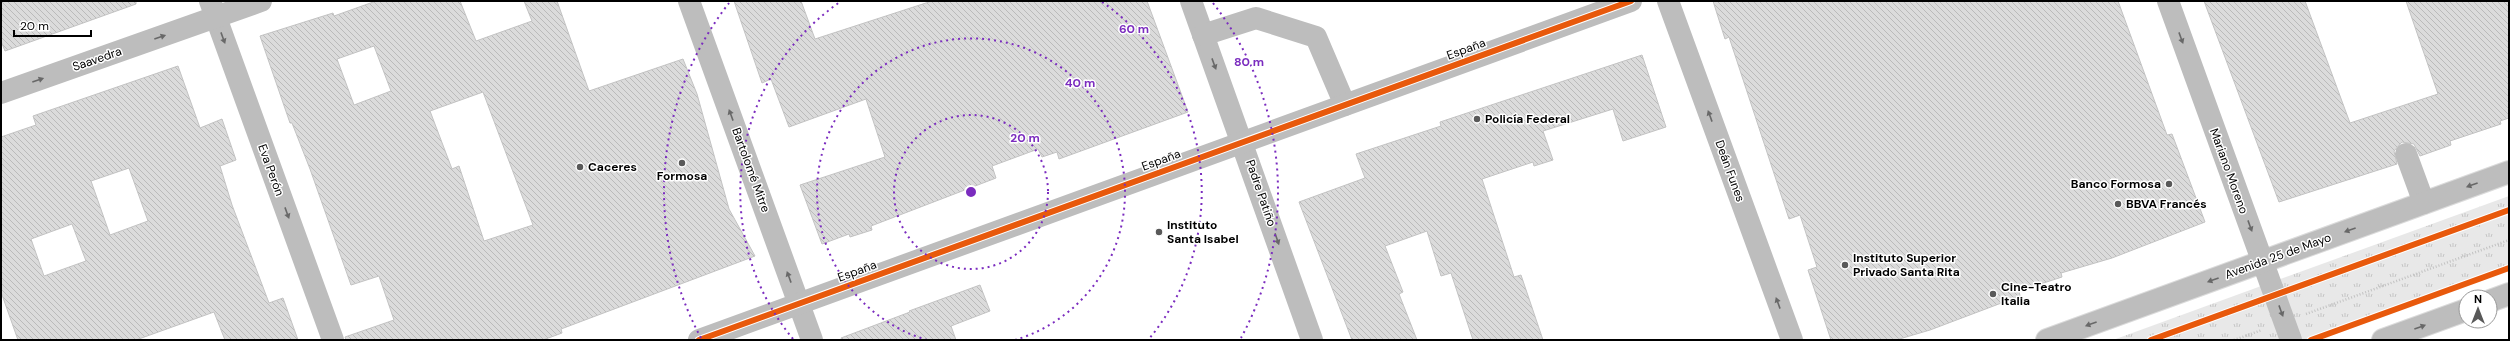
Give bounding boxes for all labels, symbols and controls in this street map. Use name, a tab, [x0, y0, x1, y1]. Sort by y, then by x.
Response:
scale bar	[14, 12, 91, 38]
text: 20 m	[20, 18, 49, 34]
text: 60 m	[1119, 21, 1149, 37]
one-way arrow	[221, 32, 227, 44]
one-way arrow	[2179, 32, 2185, 44]
one-way arrow	[155, 34, 167, 40]
street label: España	[1444, 35, 1488, 63]
street label: Saavedra	[70, 43, 124, 75]
text: 80 m	[1234, 54, 1264, 70]
one-way arrow	[1211, 58, 1217, 70]
text: 40 m	[1065, 75, 1095, 91]
one-way arrow	[32, 77, 44, 83]
one-way arrow	[727, 109, 733, 121]
one-way arrow	[1706, 109, 1712, 121]
place label: Policía Federal	[1485, 111, 1570, 127]
marker: Policía Federal	[1472, 114, 1482, 124]
street label: Bartolomé Mitre	[728, 125, 774, 215]
street label: Mariano Moreno	[2206, 126, 2252, 216]
text: 20 m	[1010, 130, 1040, 146]
street label: Deán Funes	[1711, 138, 1749, 204]
street label: Eva Perón	[254, 142, 288, 198]
street label: España	[1139, 146, 1183, 174]
street label: Padre Patiño	[1242, 157, 1280, 229]
marker: Formosa	[677, 158, 687, 168]
place label: Caceres	[588, 159, 637, 175]
marker: Caceres	[575, 162, 585, 172]
place label: Formosa	[657, 168, 707, 184]
place label: Banco Formosa	[2071, 176, 2161, 192]
marker: Banco Formosa	[2164, 179, 2174, 189]
one-way arrow	[2466, 183, 2478, 189]
centre of rings	[964, 185, 978, 199]
place label: BBVA Francés	[2126, 196, 2207, 212]
marker: BBVA Francés	[2113, 199, 2123, 209]
one-way arrow	[284, 207, 290, 219]
place label: Instituto Santa Isabel	[1167, 217, 1239, 247]
one-way arrow	[2247, 220, 2253, 232]
marker: Instituto Santa Isabel	[1154, 227, 1164, 237]
one-way arrow	[2344, 227, 2356, 233]
street label: Avenida 25 de Mayo	[2223, 229, 2333, 283]
one-way arrow	[1274, 233, 1280, 245]
place label: Instituto Superior Privado Santa Rita	[1853, 250, 1960, 280]
street label: España	[835, 257, 879, 285]
marker: Instituto Superior Privado Santa Rita	[1840, 260, 1850, 270]
one-way arrow	[786, 271, 792, 283]
one-way arrow	[2206, 277, 2218, 283]
place label: Cine-Teatro Italia	[2001, 279, 2072, 309]
marker: Cine-Teatro Italia	[1988, 289, 1998, 299]
north arrow	[2458, 289, 2498, 329]
text: N	[2474, 292, 2482, 306]
one-way arrow	[1775, 297, 1781, 309]
one-way arrow	[2278, 306, 2284, 318]
one-way arrow	[2084, 322, 2096, 328]
one-way arrow	[2414, 323, 2426, 329]

